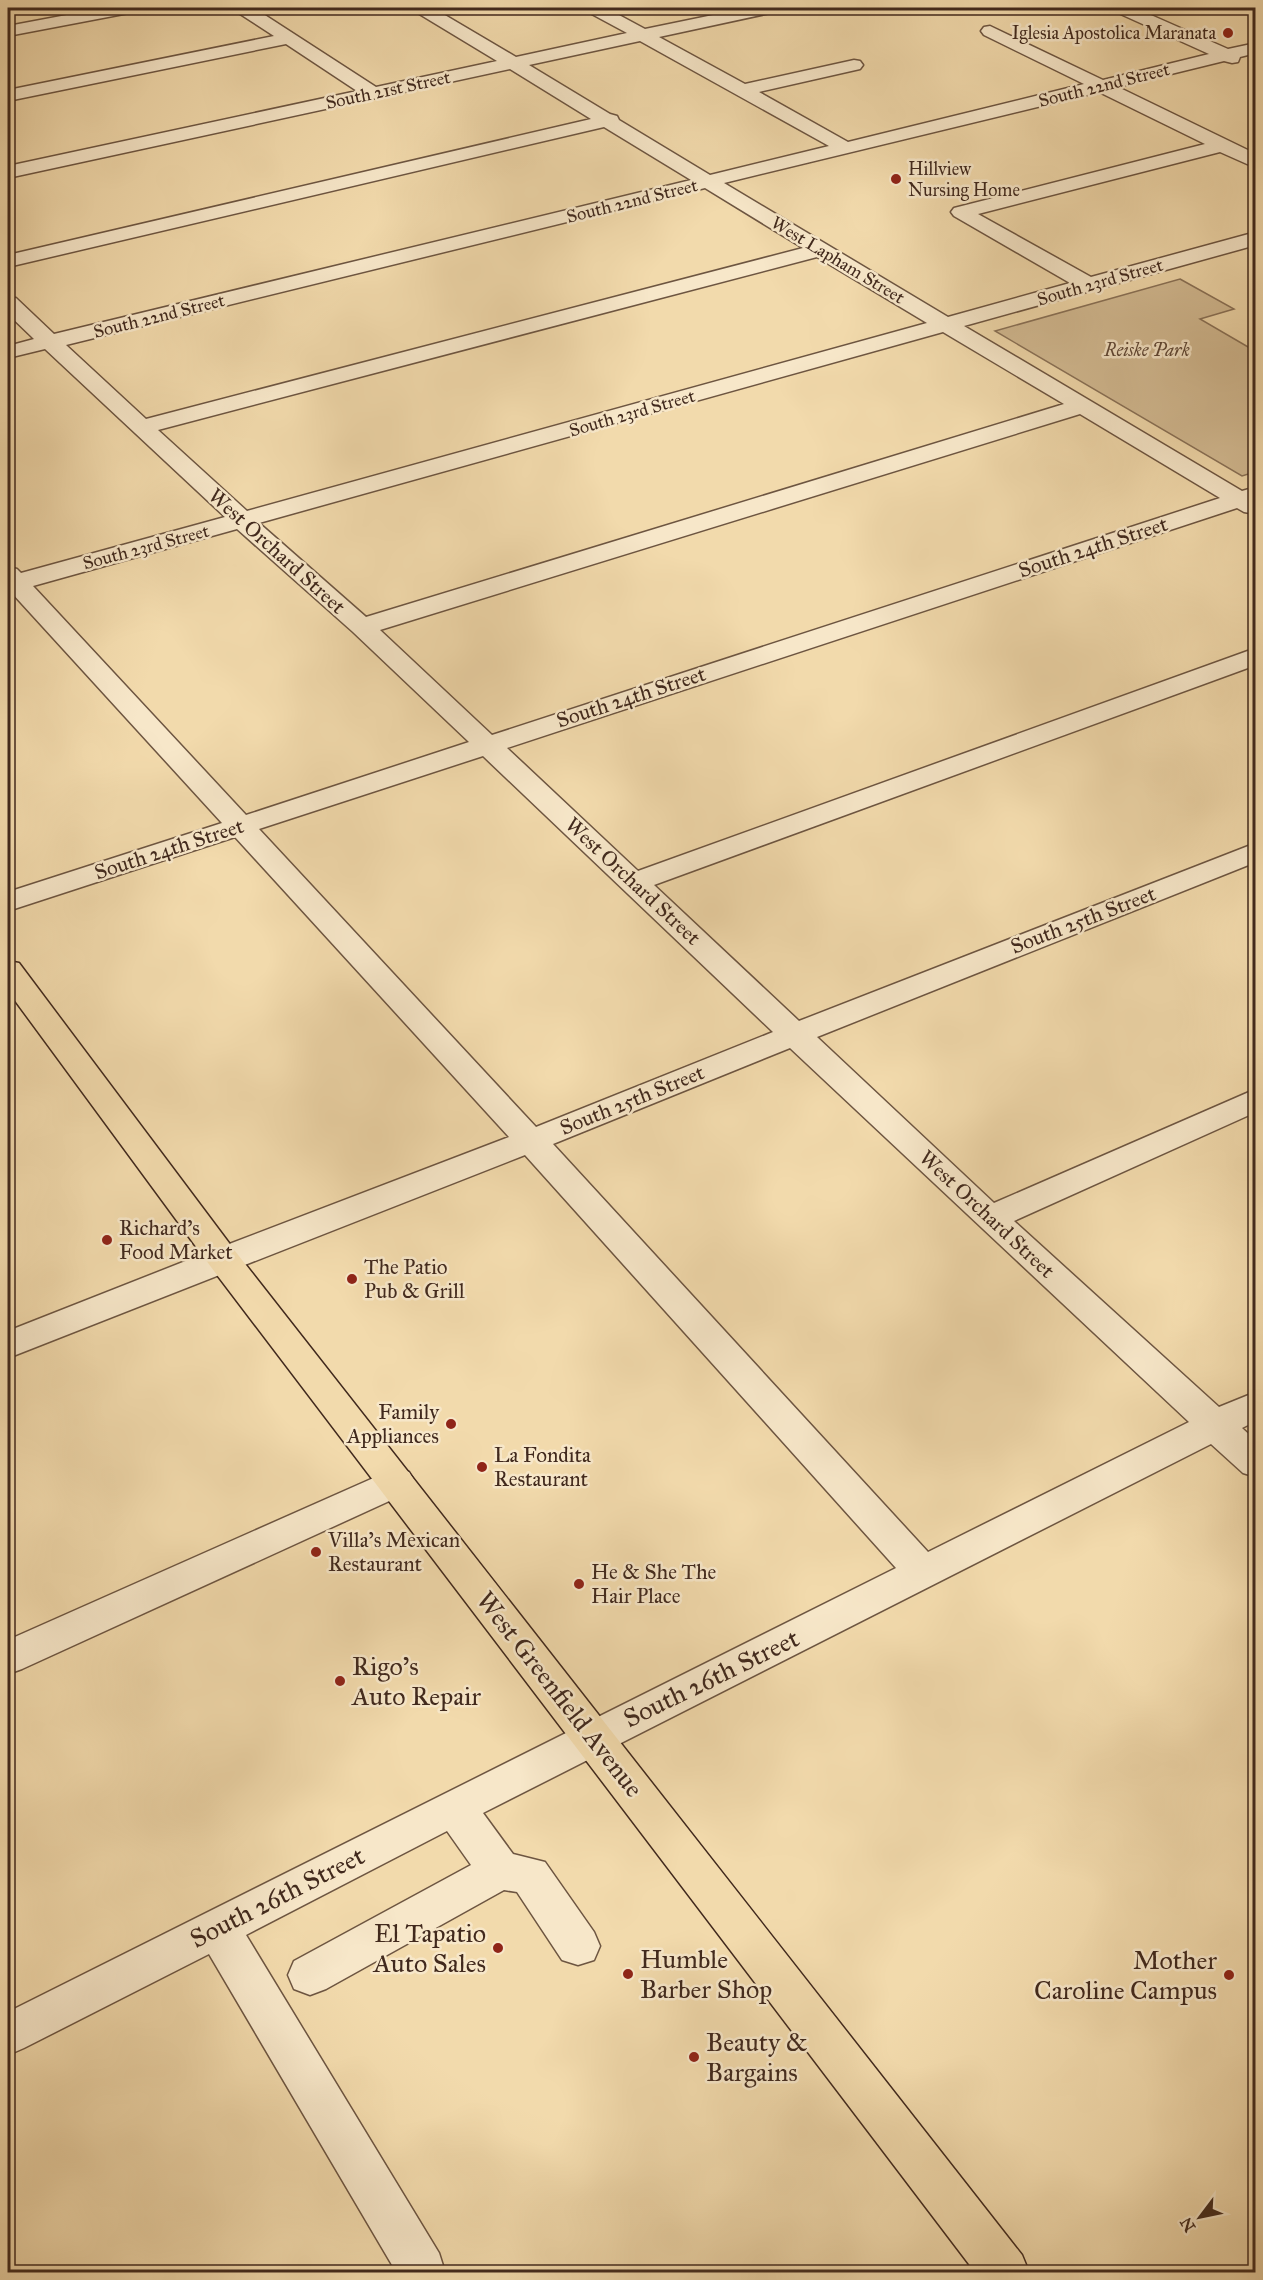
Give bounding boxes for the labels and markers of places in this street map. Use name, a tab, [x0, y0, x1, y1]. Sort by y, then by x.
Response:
place label: Iglesia Apostolica Maranata	[1012, 22, 1216, 45]
marker: Iglesia Apostolica Maranata	[1221, 26, 1235, 40]
place label: Hillview Nursing Home	[908, 158, 1020, 202]
marker: Hillview Nursing Home	[889, 172, 903, 186]
place label: Richard's Food Market	[119, 1215, 233, 1265]
marker: Richard's Food Market	[100, 1233, 114, 1247]
place label: The Patio Pub & Grill	[364, 1254, 465, 1304]
marker: The Patio Pub & Grill	[345, 1272, 359, 1286]
place label: Family Appliances	[346, 1399, 440, 1449]
marker: Family Appliances	[444, 1417, 458, 1431]
place label: La Fondita Restaurant	[494, 1442, 591, 1492]
marker: La Fondita Restaurant	[475, 1460, 489, 1474]
place label: Villa’s Mexican Restaurant	[327, 1527, 460, 1577]
marker: Villa’s Mexican Restaurant	[309, 1545, 323, 1559]
place label: He & She The Hair Place	[591, 1559, 716, 1609]
marker: He & She The Hair Place	[572, 1577, 586, 1591]
place label: Rigo's Auto Repair	[351, 1650, 481, 1712]
marker: Rigo's Auto Repair	[333, 1674, 347, 1688]
place label: El Tapatio Auto Sales	[373, 1917, 486, 1979]
marker: El Tapatio Auto Sales	[491, 1941, 505, 1955]
place label: Humble Barber Shop	[640, 1943, 772, 2005]
place label: Mother Caroline Campus	[1034, 1944, 1217, 2006]
marker: Humble Barber Shop	[621, 1967, 635, 1981]
marker: Mother Caroline Campus	[1222, 1968, 1236, 1982]
place label: Beauty & Bargains	[706, 2026, 808, 2088]
marker: Beauty & Bargains	[687, 2050, 701, 2064]

